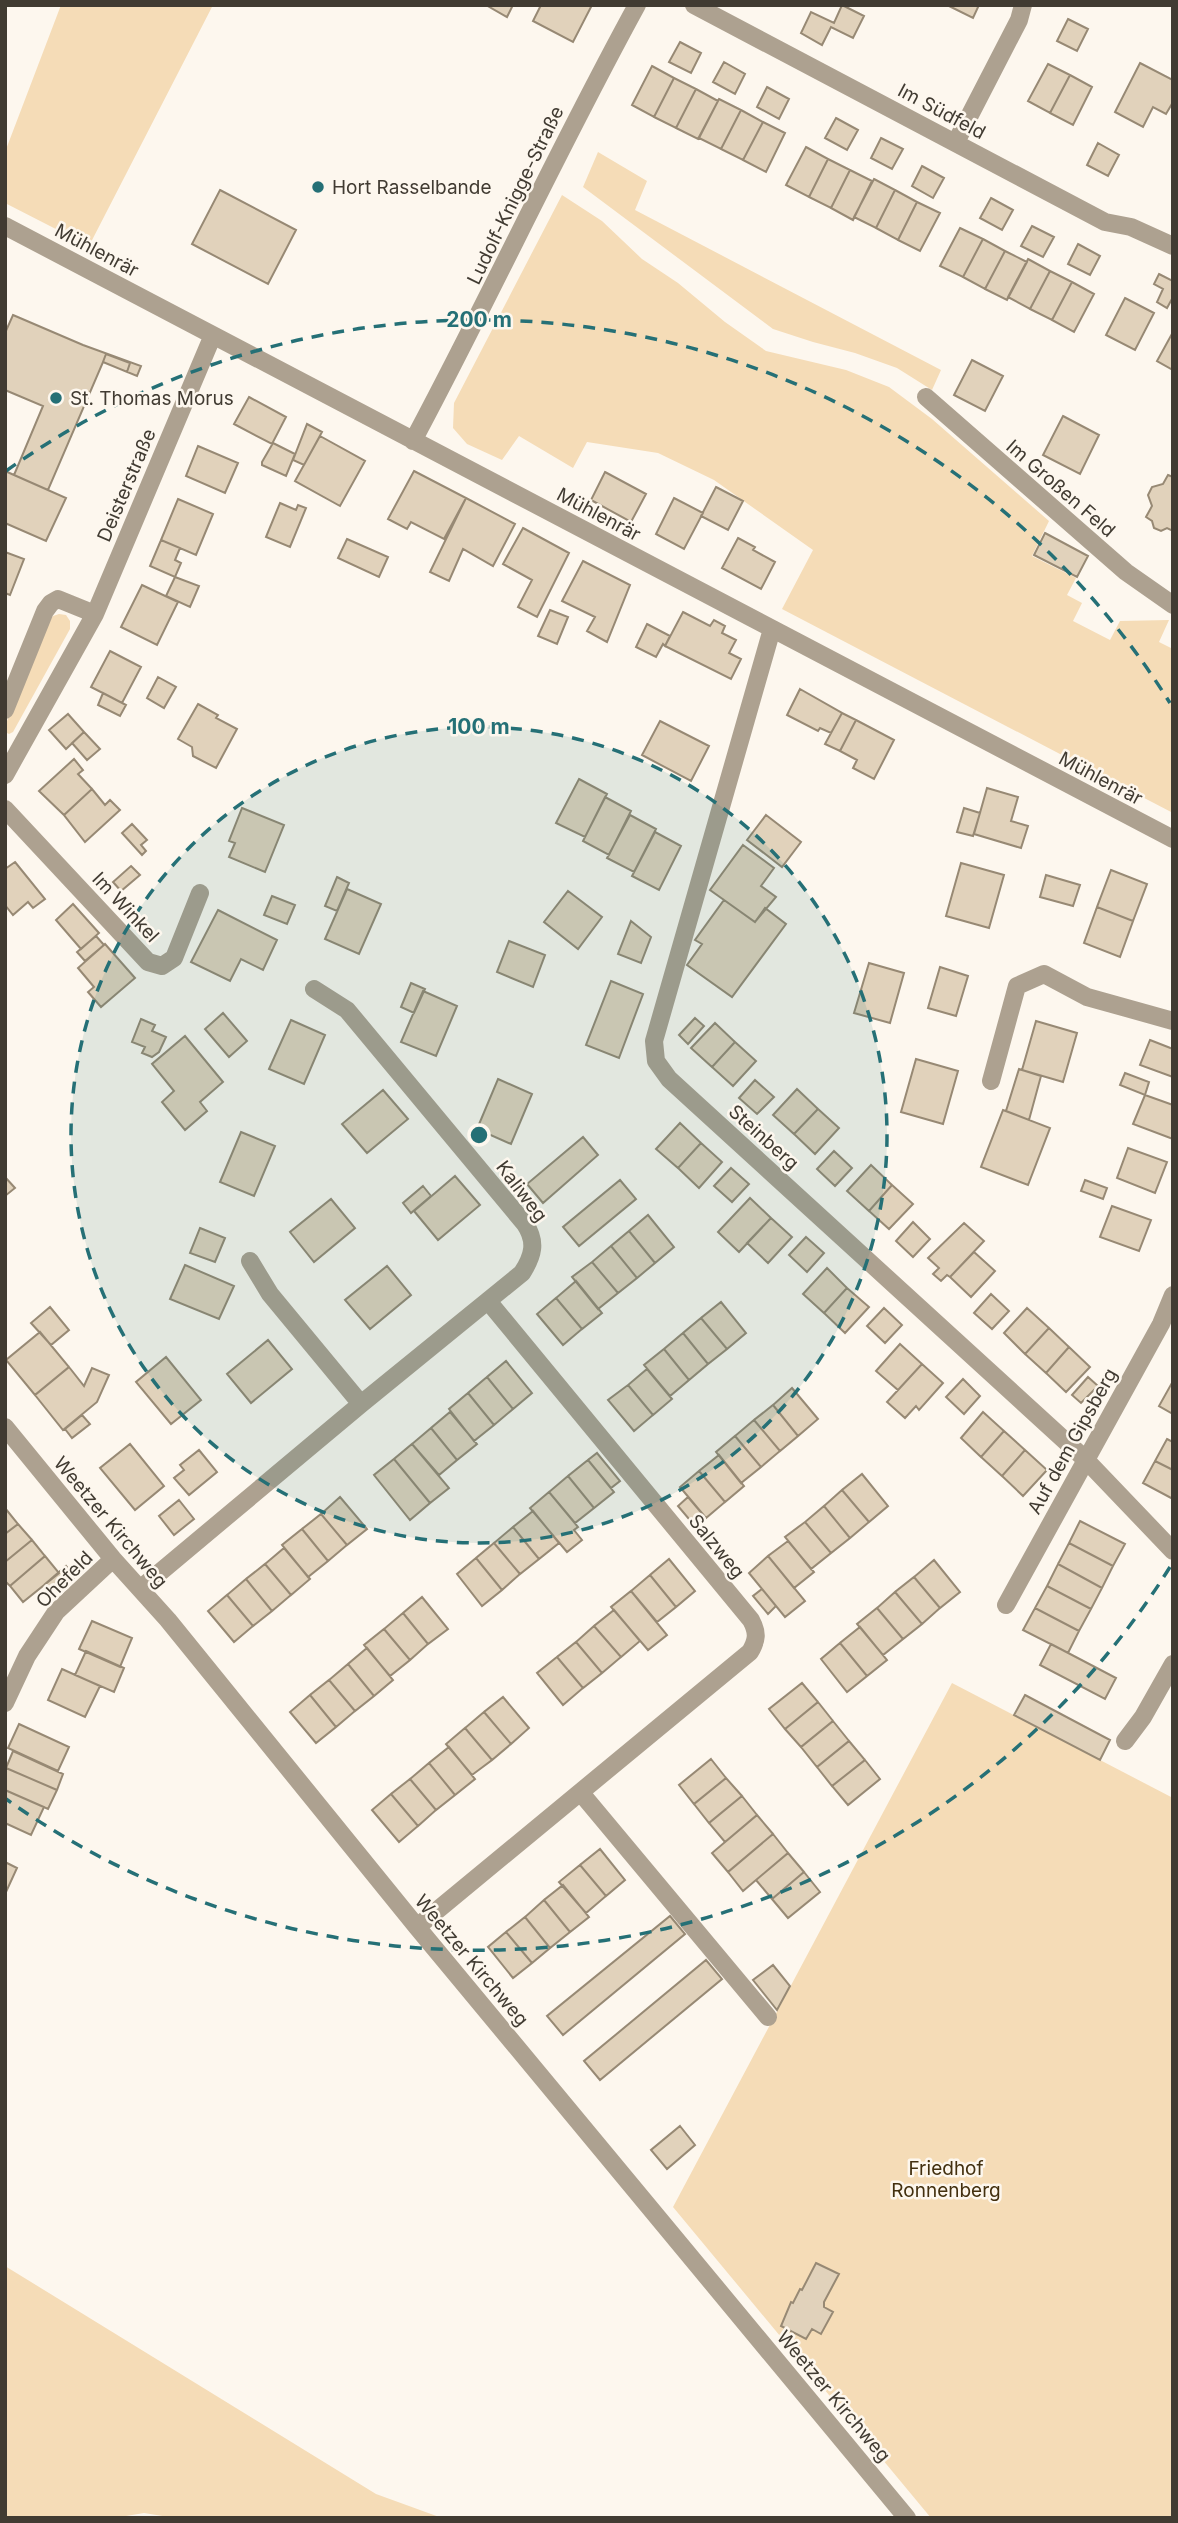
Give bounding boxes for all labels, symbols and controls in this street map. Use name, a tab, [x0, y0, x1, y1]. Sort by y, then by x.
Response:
street label: Im Südfeld	[894, 79, 990, 144]
street label: Ludolf-Knigge-Straße	[462, 102, 569, 288]
place label: Hort Rasselbande	[332, 176, 492, 199]
marker: Hort Rasselbande	[310, 179, 326, 195]
street label: Mühlenrär	[51, 219, 143, 282]
text: 200 m	[446, 307, 512, 332]
place label: St. Thomas Morus	[70, 387, 234, 410]
marker: St. Thomas Morus	[48, 390, 64, 406]
street label: Deisterstraße	[92, 425, 161, 545]
street label: Im Großen Feld	[1002, 435, 1120, 542]
street label: Mühlenrär	[553, 483, 645, 546]
text: 100 m	[448, 714, 510, 739]
street label: Mühlenrär	[1055, 747, 1147, 810]
street label: Im Winkel	[87, 868, 164, 947]
street label: Steinberg	[724, 1100, 803, 1175]
centre of rings	[467, 1123, 491, 1147]
street label: Kaliweg	[491, 1156, 552, 1226]
street label: Auf dem Gipsberg	[1023, 1364, 1122, 1518]
street label: Weetzer Kirchweg	[49, 1452, 172, 1593]
street label: Salzweg	[684, 1510, 749, 1583]
street label: Ohefeld	[31, 1546, 97, 1612]
street label: Weetzer Kirchweg	[410, 1890, 533, 2031]
park label: Friedhof Ronnenberg	[891, 2157, 1001, 2202]
street label: Weetzer Kirchweg	[772, 2326, 895, 2467]

